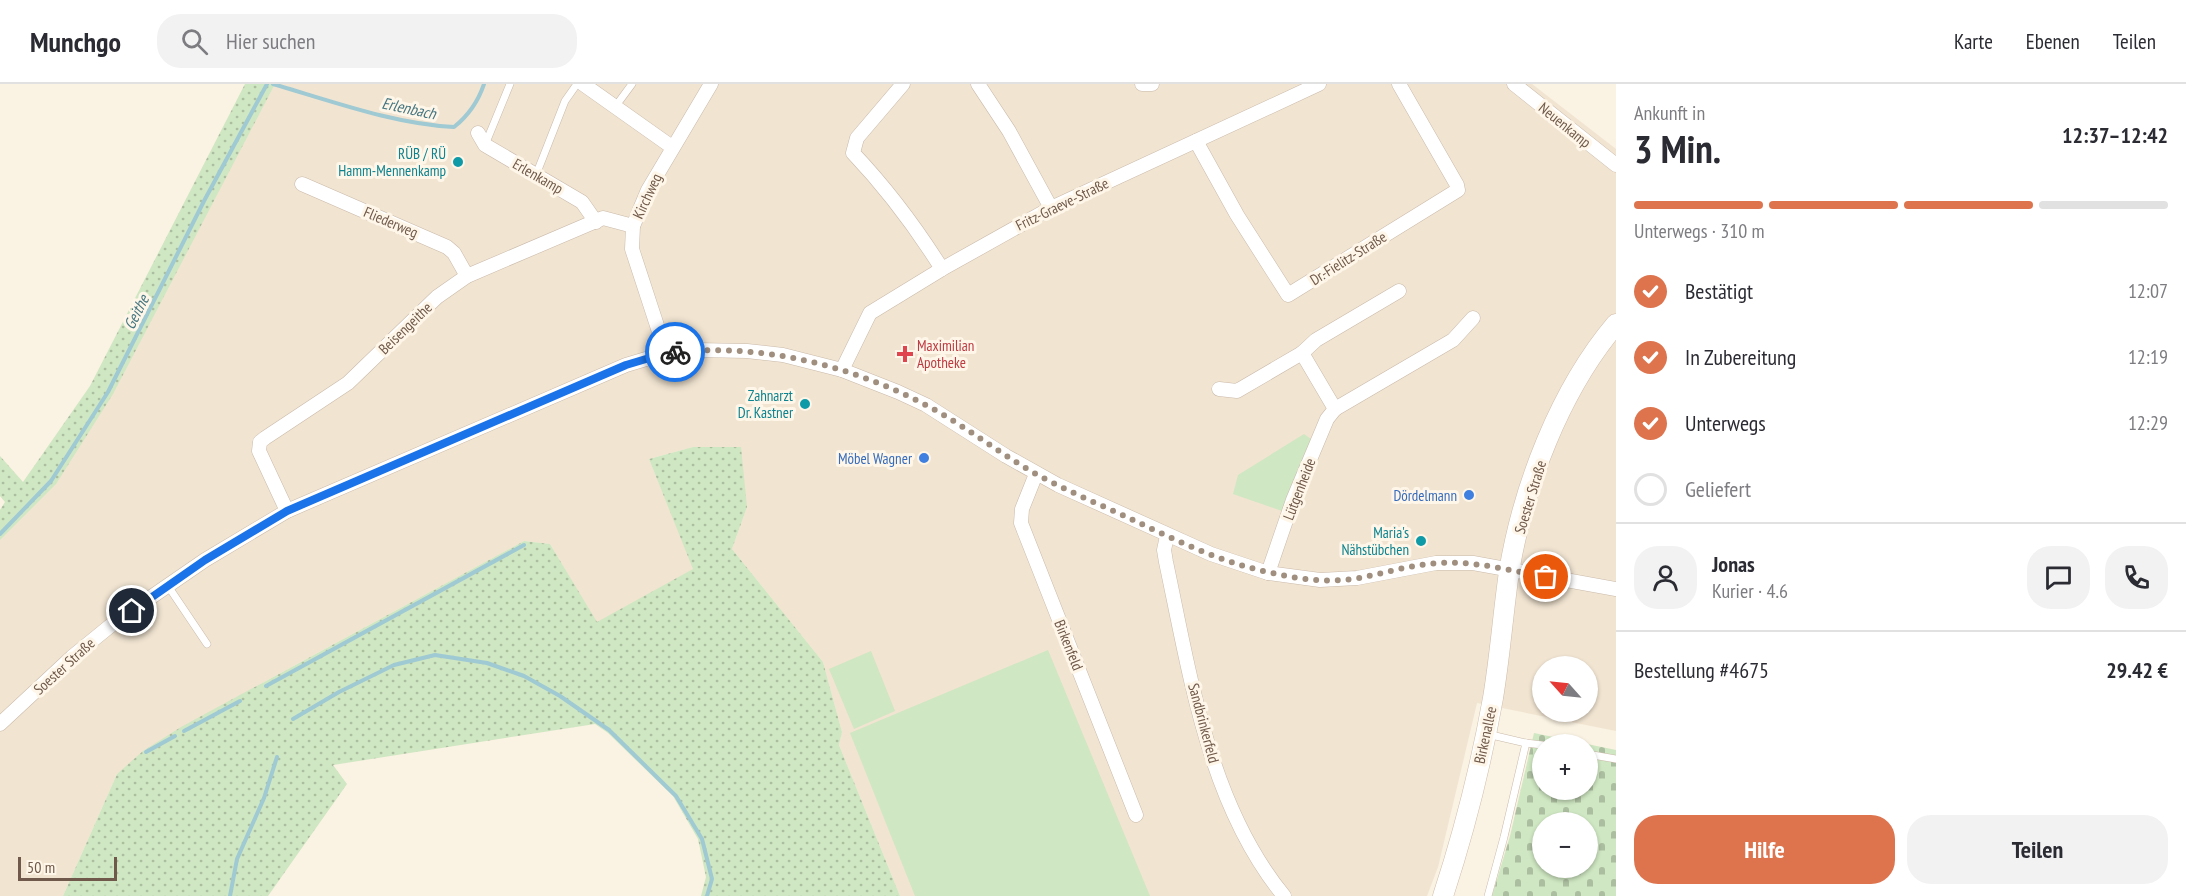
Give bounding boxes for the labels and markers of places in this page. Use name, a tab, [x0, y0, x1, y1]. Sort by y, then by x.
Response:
place label: RÜB / RÜ Hamm-Mennenkamp	[338, 144, 446, 180]
marker: RÜB / RÜ Hamm-Mennenkamp	[451, 155, 465, 169]
place label: Maximilian Apotheke	[917, 336, 974, 372]
marker: Maximilian Apotheke	[898, 347, 912, 361]
place label: Zahnarzt Dr. Kastner	[738, 386, 794, 422]
marker: Zahnarzt Dr. Kastner	[798, 397, 812, 411]
place label: Möbel Wagner	[838, 449, 913, 468]
marker: Möbel Wagner	[917, 451, 931, 465]
place label: Dördelmann	[1393, 486, 1457, 505]
marker: Dördelmann	[1462, 488, 1476, 502]
place label: Maria's Nähstübchen	[1341, 523, 1409, 559]
marker: Maria's Nähstübchen	[1414, 534, 1428, 548]
pin	[1520, 551, 1571, 602]
pin	[106, 585, 157, 636]

